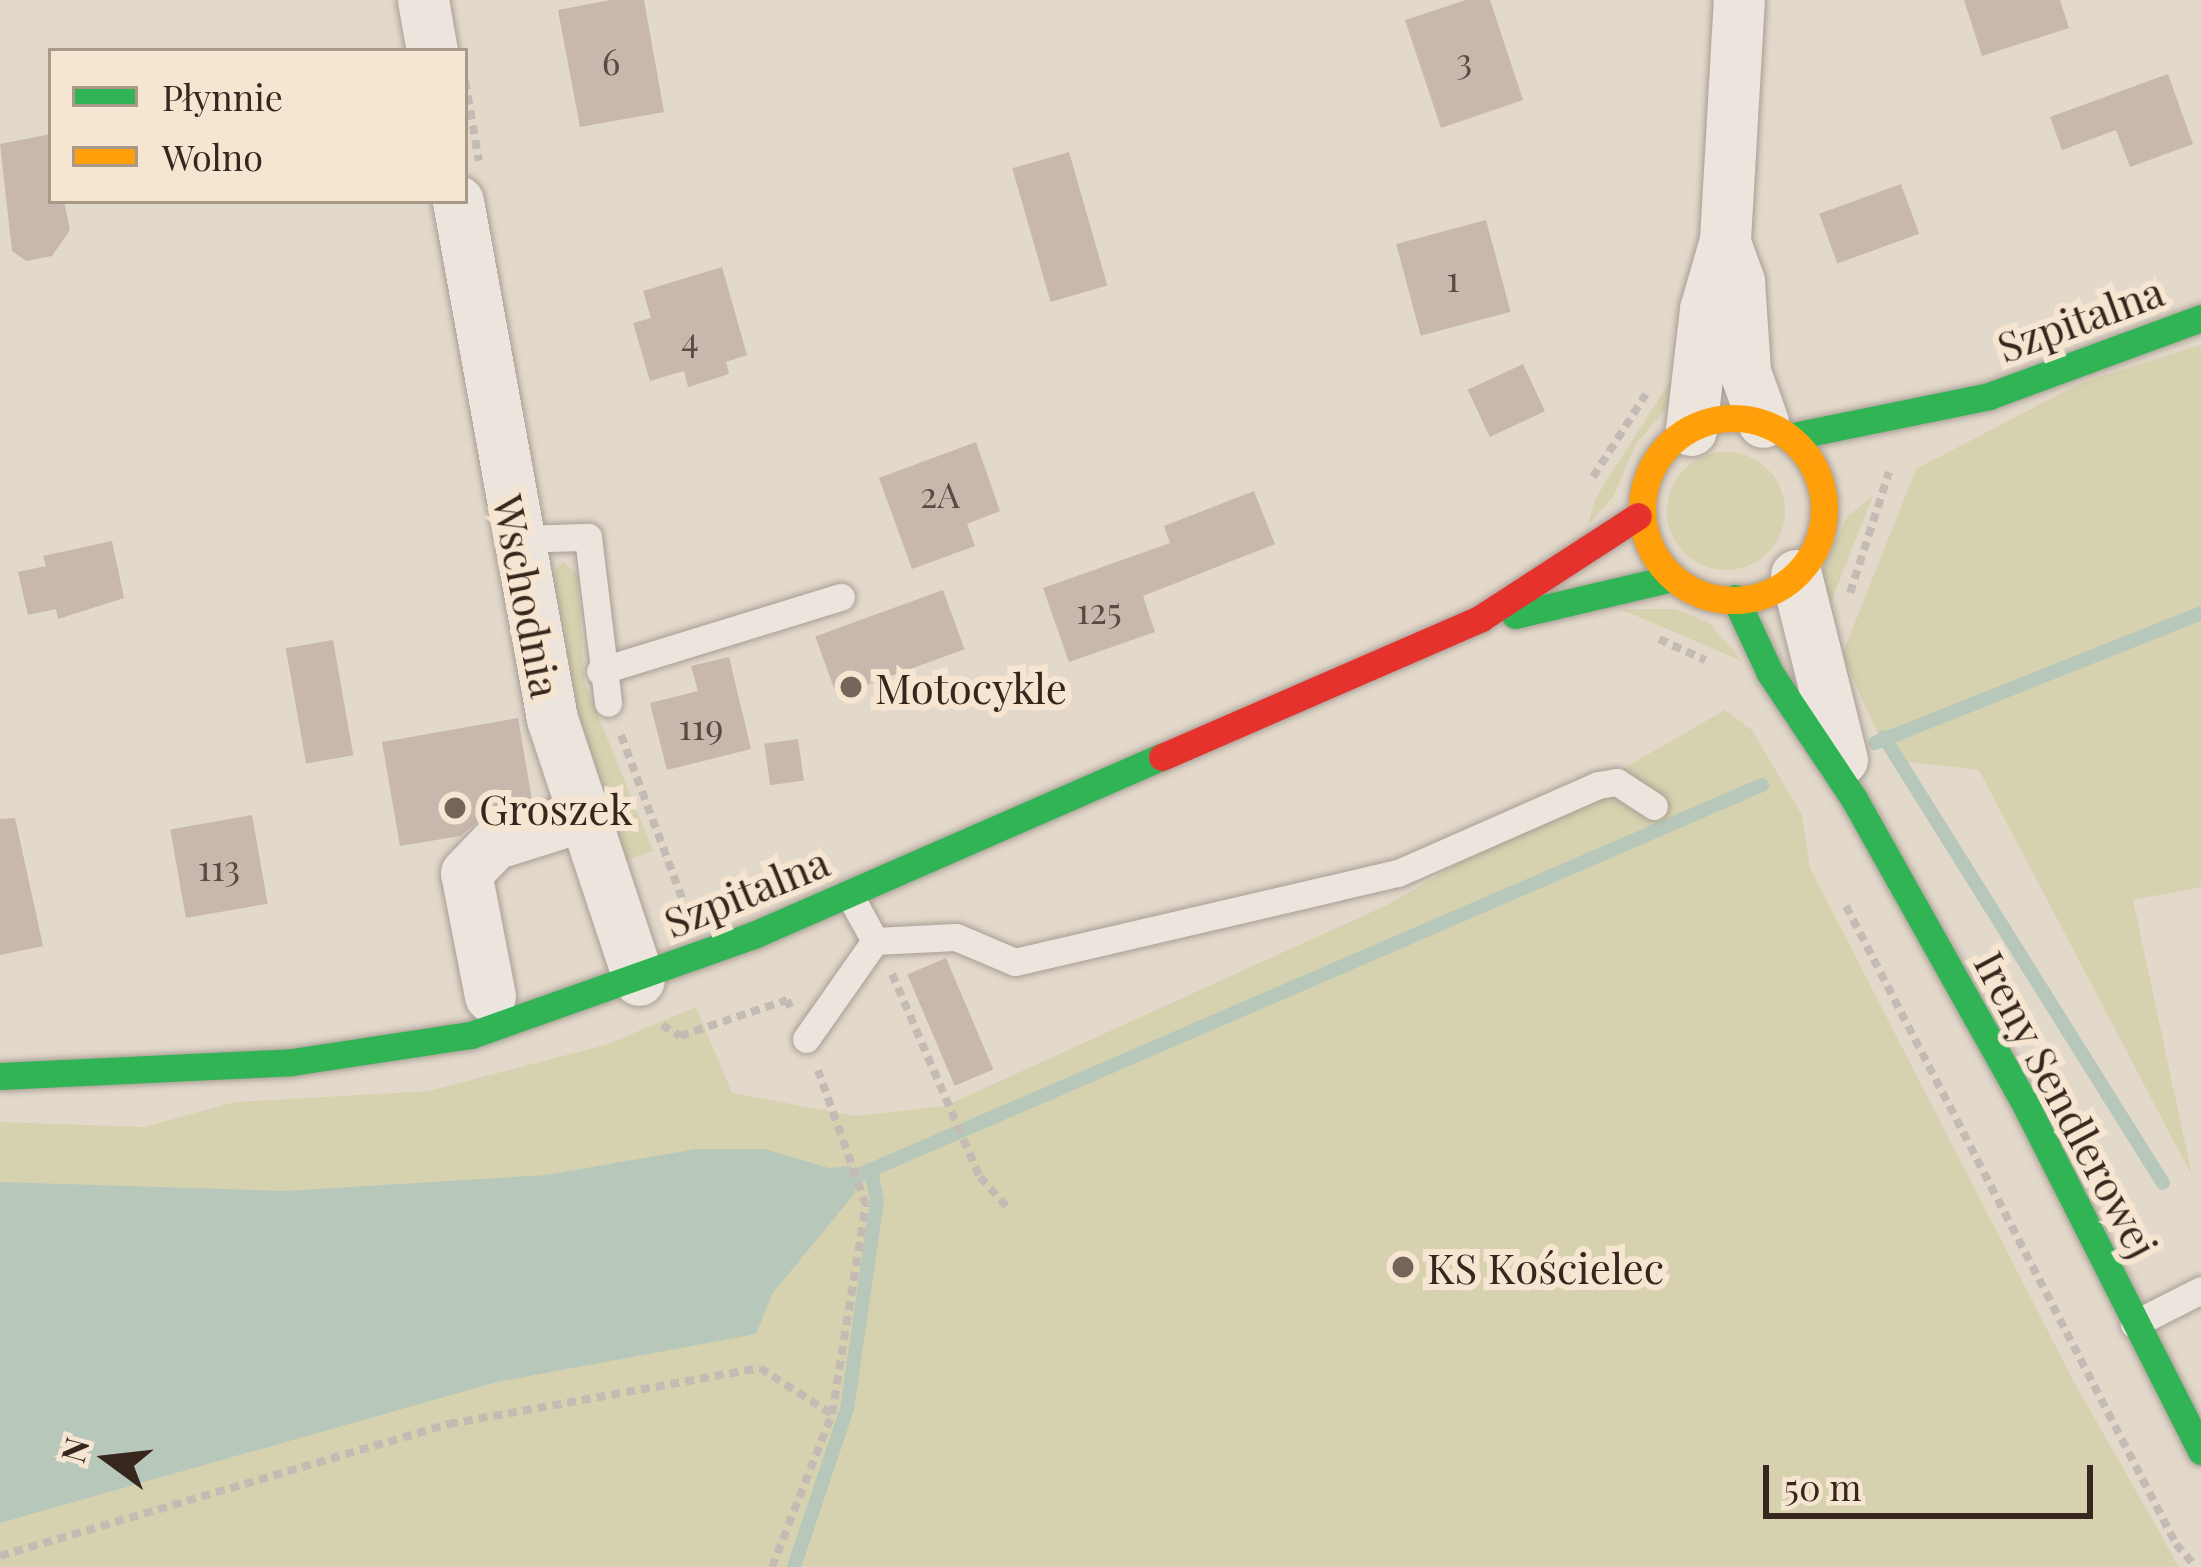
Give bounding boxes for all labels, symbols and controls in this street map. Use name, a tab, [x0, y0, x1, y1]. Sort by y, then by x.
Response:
house number: 3	[1456, 38, 1472, 82]
house number: 6	[602, 39, 620, 83]
legend	[48, 48, 468, 204]
text: Płynnie	[162, 72, 283, 120]
text: Wolno	[162, 132, 263, 180]
house number: 1	[1446, 256, 1460, 300]
street label: Szpitalna	[1990, 265, 2170, 371]
house number: 4	[681, 317, 699, 361]
house number: 2A	[920, 472, 960, 516]
street label: Wschodnia	[484, 490, 572, 702]
house number: 125	[1076, 588, 1122, 632]
place label: Motocykle	[875, 662, 1067, 712]
marker: Motocykle	[838, 674, 864, 700]
house number: 119	[679, 704, 723, 748]
place label: Groszek	[479, 783, 633, 833]
marker: Groszek	[442, 795, 468, 821]
street label: Szpitalna	[656, 835, 836, 947]
house number: 113	[198, 845, 240, 889]
street label: Ireny Sendlerowej	[1965, 942, 2169, 1266]
place label: KS Kościelec	[1427, 1242, 1664, 1292]
marker: KS Kościelec	[1390, 1254, 1416, 1280]
north arrow	[48, 1399, 168, 1519]
text: N	[49, 1432, 98, 1467]
scale bar	[1769, 1441, 2099, 1515]
text: 50 m	[1784, 1462, 1861, 1510]

